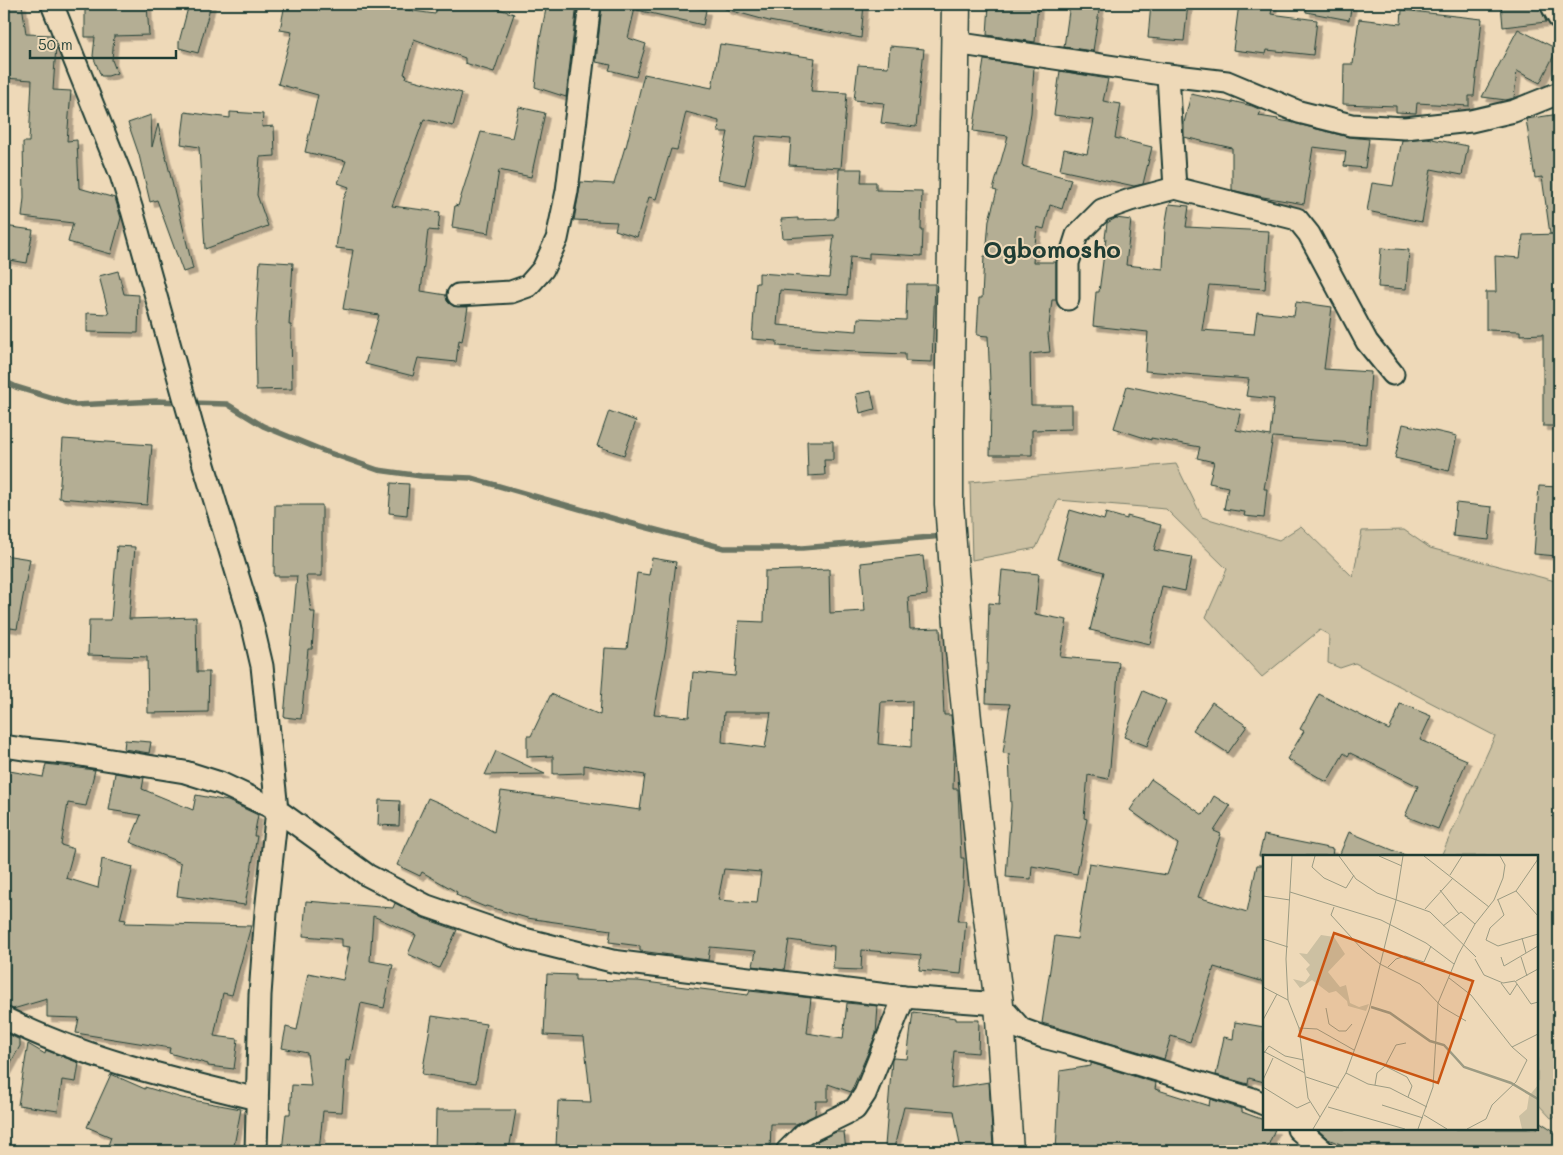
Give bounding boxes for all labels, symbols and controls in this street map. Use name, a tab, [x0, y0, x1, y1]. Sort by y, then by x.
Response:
scale bar	[30, 28, 176, 60]
text: 50 m	[38, 34, 73, 54]
district label: Ogbomosho	[983, 233, 1121, 264]
inset map	[1263, 855, 1538, 1130]

